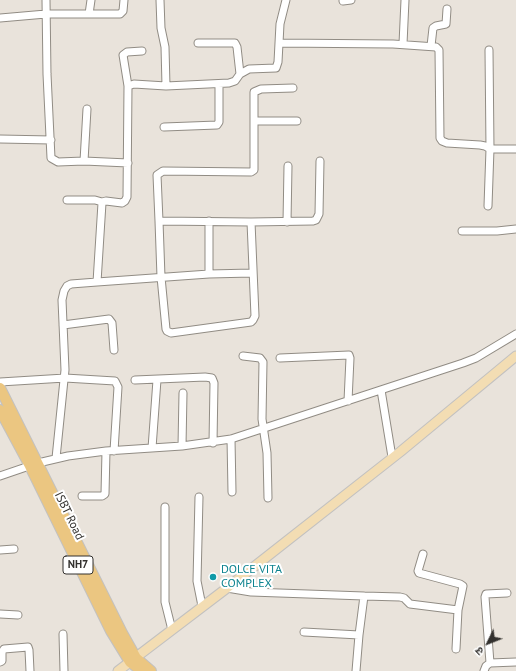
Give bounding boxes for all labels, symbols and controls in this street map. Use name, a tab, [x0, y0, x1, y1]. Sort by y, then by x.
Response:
street label: ISBT Road	[51, 490, 87, 542]
road number: NH7	[63, 556, 93, 574]
place label: DOLCE VITA COMPLEX	[221, 563, 282, 591]
marker: DOLCE VITA COMPLEX	[208, 572, 218, 582]
north arrow	[468, 623, 508, 663]
text: उ	[472, 644, 487, 658]

